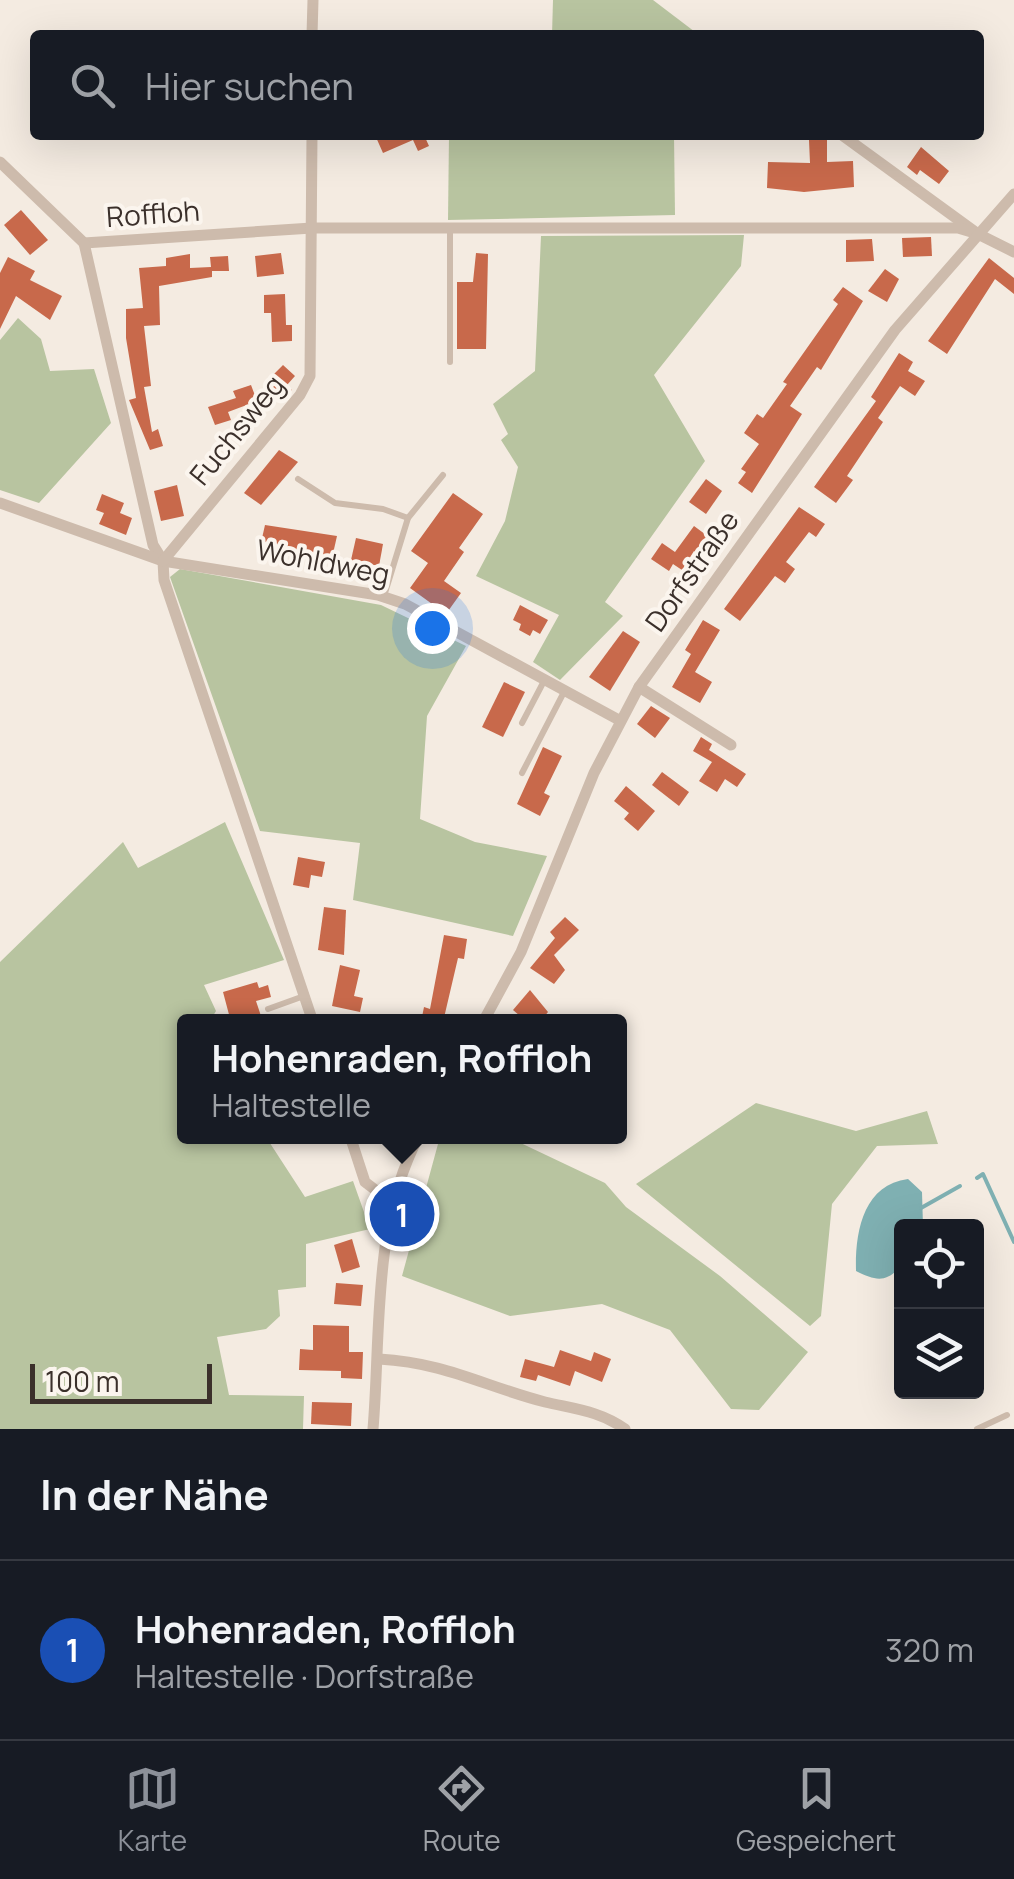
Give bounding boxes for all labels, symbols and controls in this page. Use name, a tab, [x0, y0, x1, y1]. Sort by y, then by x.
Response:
search box	[30, 30, 984, 140]
icon: search	[65, 58, 120, 113]
text: Hier suchen	[145, 59, 354, 111]
street label: Roffloh	[105, 191, 201, 235]
street label: Fuchsweg	[180, 367, 292, 492]
street label: Dorfstraße	[636, 502, 747, 638]
street label: Wohldweg	[253, 530, 393, 593]
your location	[407, 603, 458, 654]
popup	[177, 1014, 627, 1144]
text: Hohenraden, Roffloh	[212, 1031, 592, 1083]
text: Haltestelle	[212, 1083, 371, 1127]
pin: 1	[370, 1176, 434, 1252]
map controls	[894, 1219, 984, 1399]
button: locate	[894, 1219, 984, 1309]
button: layers	[894, 1309, 984, 1399]
scale bar	[30, 1359, 212, 1404]
text: 100 m	[45, 1362, 119, 1400]
text: In der Nähe	[40, 1465, 269, 1523]
text: Hohenraden, Roffloh	[135, 1602, 516, 1654]
text: 1	[65, 1628, 80, 1672]
text: 320 m	[885, 1628, 974, 1672]
text: Haltestelle · Dorfstraße	[135, 1654, 474, 1698]
tab: Karte	[118, 1761, 187, 1859]
tab: Route	[423, 1761, 501, 1859]
tab: Gespeichert	[736, 1761, 896, 1859]

